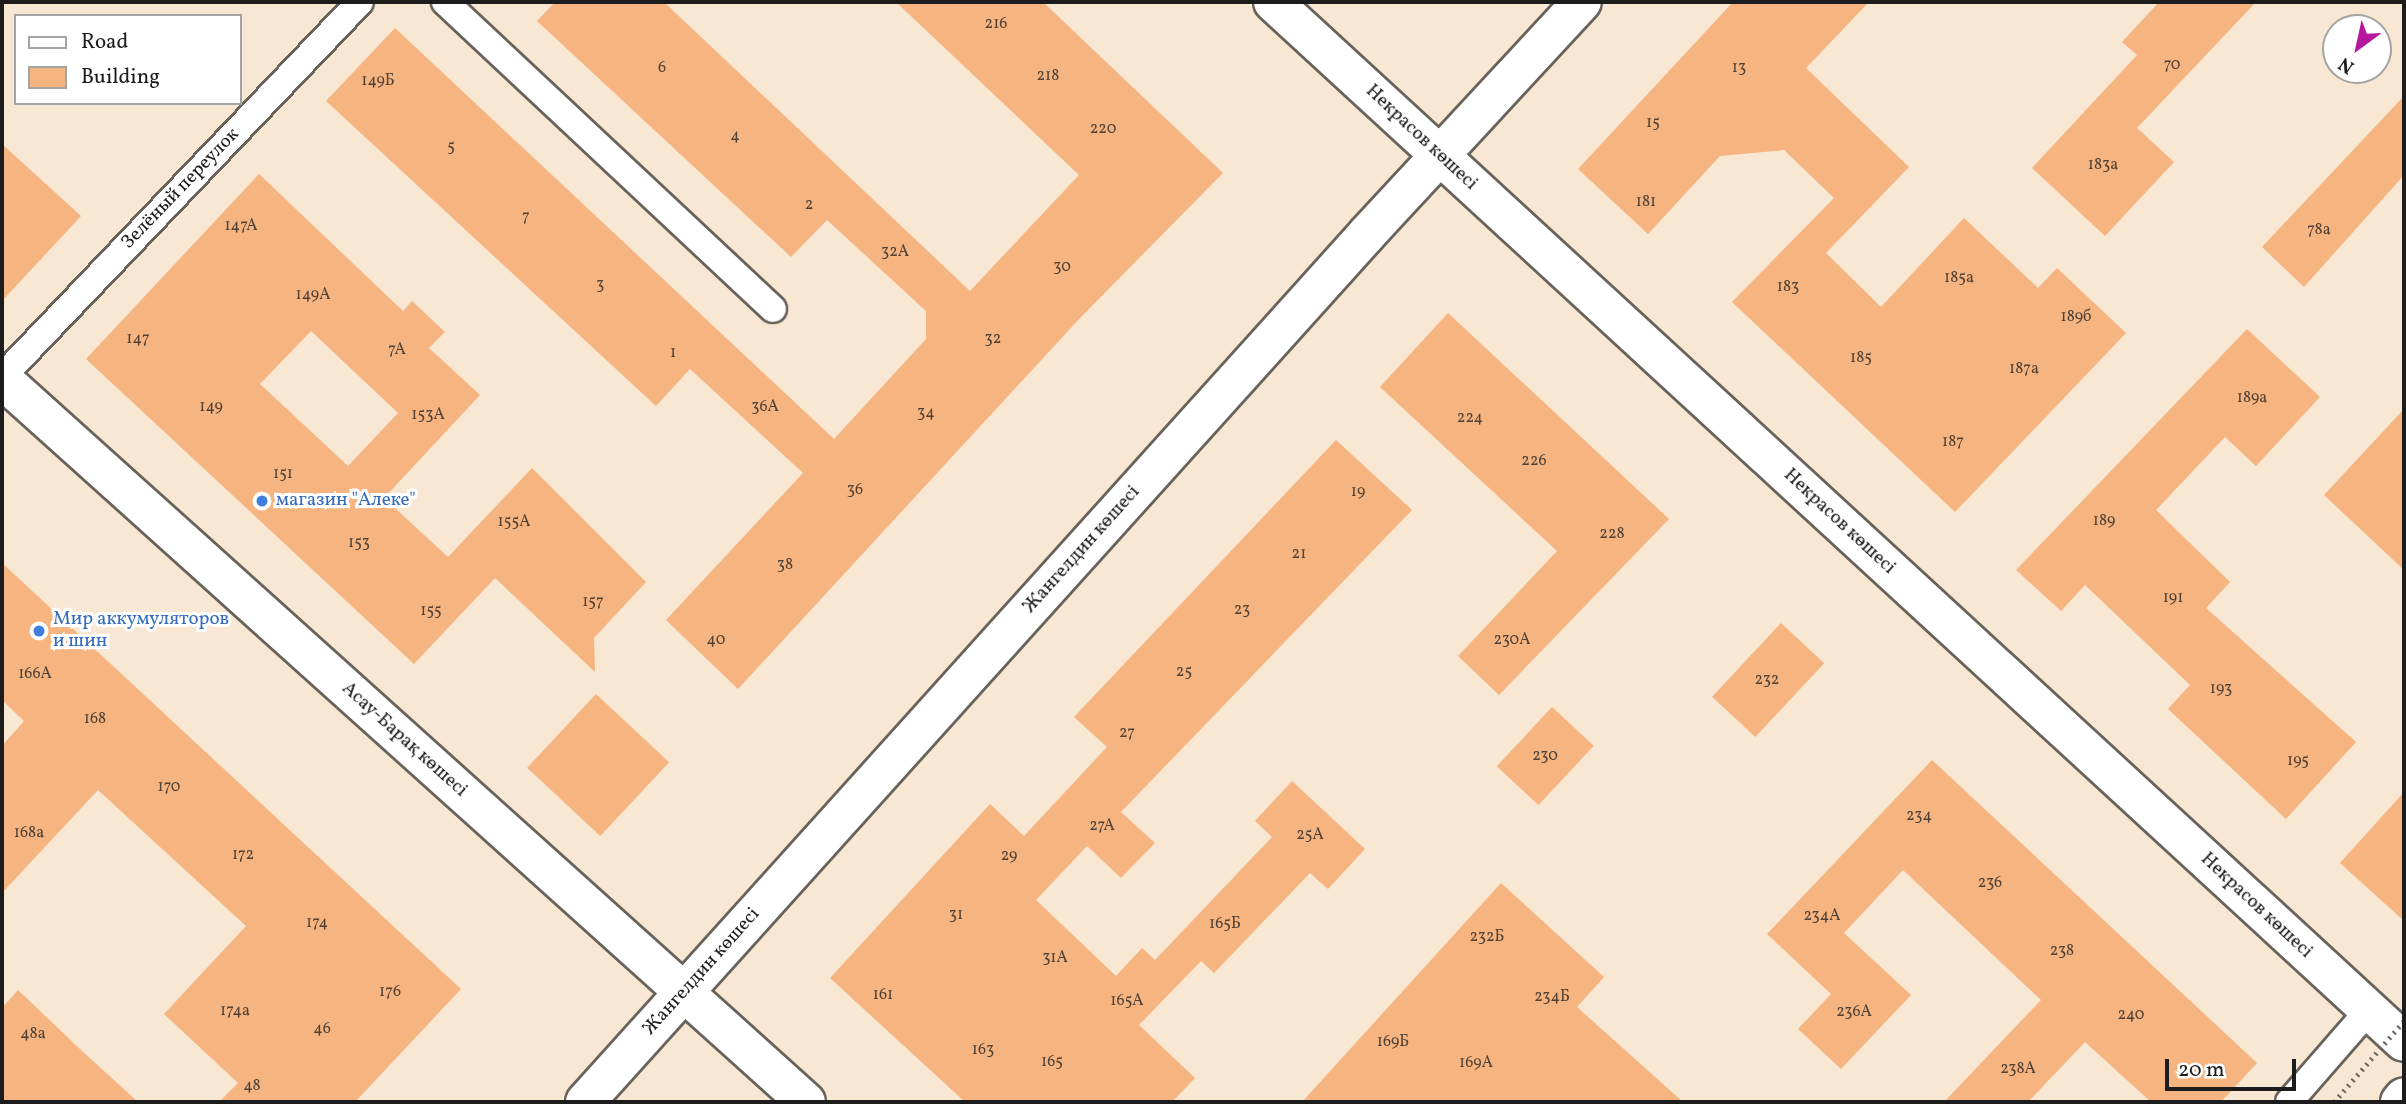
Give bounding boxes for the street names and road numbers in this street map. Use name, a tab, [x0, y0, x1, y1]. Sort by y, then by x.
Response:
street label: Некрасов көшесі	[1360, 80, 1482, 196]
street label: Зелёный переулок	[117, 124, 245, 254]
street label: Некрасов көшесі	[1778, 464, 1900, 580]
street label: Жангелдин көшесі	[1019, 482, 1145, 618]
street label: Асау-Барақ көшесі	[337, 678, 471, 802]
street label: Некрасов көшесі	[2195, 848, 2317, 964]
street label: Жангелдин көшесі	[639, 904, 765, 1040]

